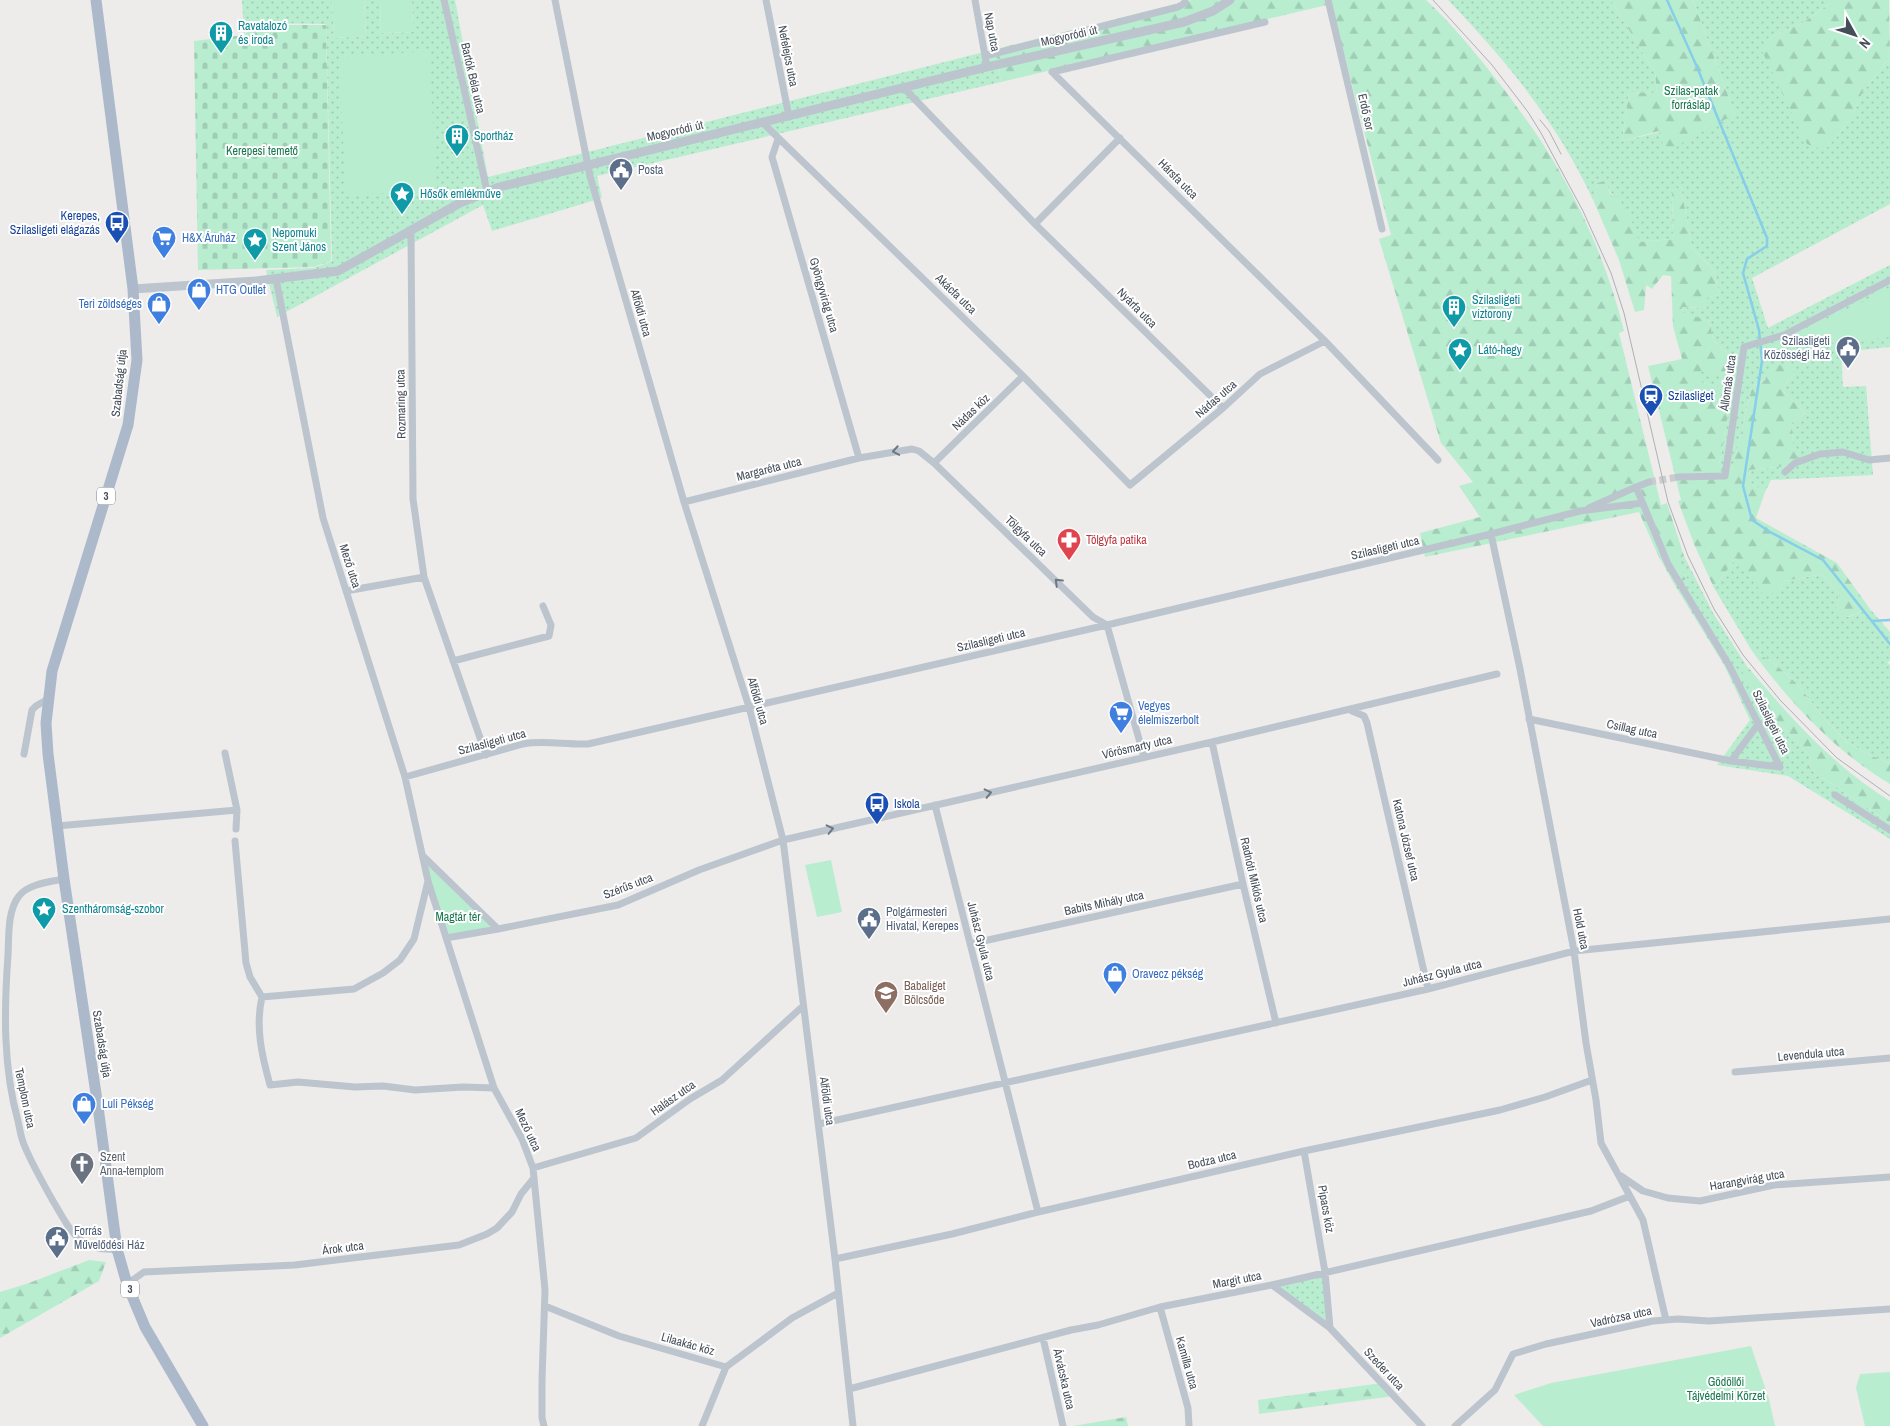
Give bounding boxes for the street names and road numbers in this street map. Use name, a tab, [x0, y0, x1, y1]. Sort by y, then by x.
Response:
street label: Nap utca	[980, 11, 1004, 53]
street label: Mogyoródi út	[1039, 22, 1099, 50]
street label: Nefelejcs utca	[774, 24, 802, 88]
street label: Bartók Béla utca	[457, 41, 489, 115]
street label: Erdő sor	[1354, 92, 1378, 133]
street label: Mogyoródi út	[645, 117, 705, 145]
street label: Hársfa utca	[1155, 156, 1202, 203]
street label: Gyöngyvirág utca	[806, 256, 842, 335]
street label: Akácfa utca	[931, 270, 980, 318]
street label: Nyárfa utca	[1114, 285, 1161, 332]
street label: Alföldi utca	[626, 286, 656, 339]
street label: Szabadság útja	[107, 348, 131, 418]
street label: Állomás utca	[1716, 353, 1740, 413]
street label: Rozmaring utca	[392, 369, 410, 439]
street label: Nádas utca	[1192, 376, 1240, 421]
street label: Nádas köz	[949, 390, 993, 434]
street label: Margaréta utca	[735, 453, 804, 485]
road number: 3	[97, 488, 115, 504]
street label: Tölgyfa utca	[1002, 512, 1051, 560]
street label: Szilasligeti utca	[1349, 532, 1421, 564]
street label: Mező utca	[335, 542, 365, 591]
street label: Szilasligeti utca	[955, 624, 1027, 656]
street label: Alföldi utca	[743, 674, 773, 727]
street label: Szilasligeti utca	[1749, 687, 1794, 757]
street label: Csillag utca	[1605, 716, 1659, 742]
street label: Szilasligeti utca	[456, 725, 528, 759]
street label: Vörösmarty utca	[1101, 731, 1174, 763]
street label: Katona József utca	[1389, 797, 1423, 883]
street label: Radnóti Miklós utca	[1236, 836, 1272, 925]
street label: Szérűs utca	[601, 869, 656, 903]
street label: Babits Mihály utca	[1063, 887, 1146, 919]
street label: Juhász Gyula utca	[963, 900, 999, 983]
street label: Hold utca	[1569, 907, 1593, 951]
street label: Juhász Gyula utca	[1401, 955, 1484, 991]
street label: Szabadság útja	[89, 1009, 115, 1079]
street label: Levendula utca	[1777, 1043, 1845, 1065]
street label: Templom utca	[11, 1066, 39, 1130]
street label: Alföldi utca	[816, 1075, 838, 1127]
street label: Halász utca	[647, 1076, 699, 1119]
street label: Mező utca	[511, 1106, 545, 1154]
street label: Bodza utca	[1186, 1147, 1238, 1173]
street label: Harangvirág utca	[1708, 1165, 1786, 1194]
street label: Pipacs köz	[1314, 1184, 1338, 1234]
street label: Árok utca	[320, 1237, 365, 1259]
street label: Margit utca	[1211, 1267, 1263, 1293]
road number: 3	[121, 1280, 139, 1298]
street label: Vadrózsa utca	[1589, 1303, 1654, 1331]
street label: Lilaakác köz	[660, 1329, 717, 1359]
street label: Kamilla utca	[1172, 1335, 1202, 1392]
street label: Szeder utca	[1360, 1344, 1408, 1394]
street label: Árvácska utca	[1049, 1346, 1079, 1411]

